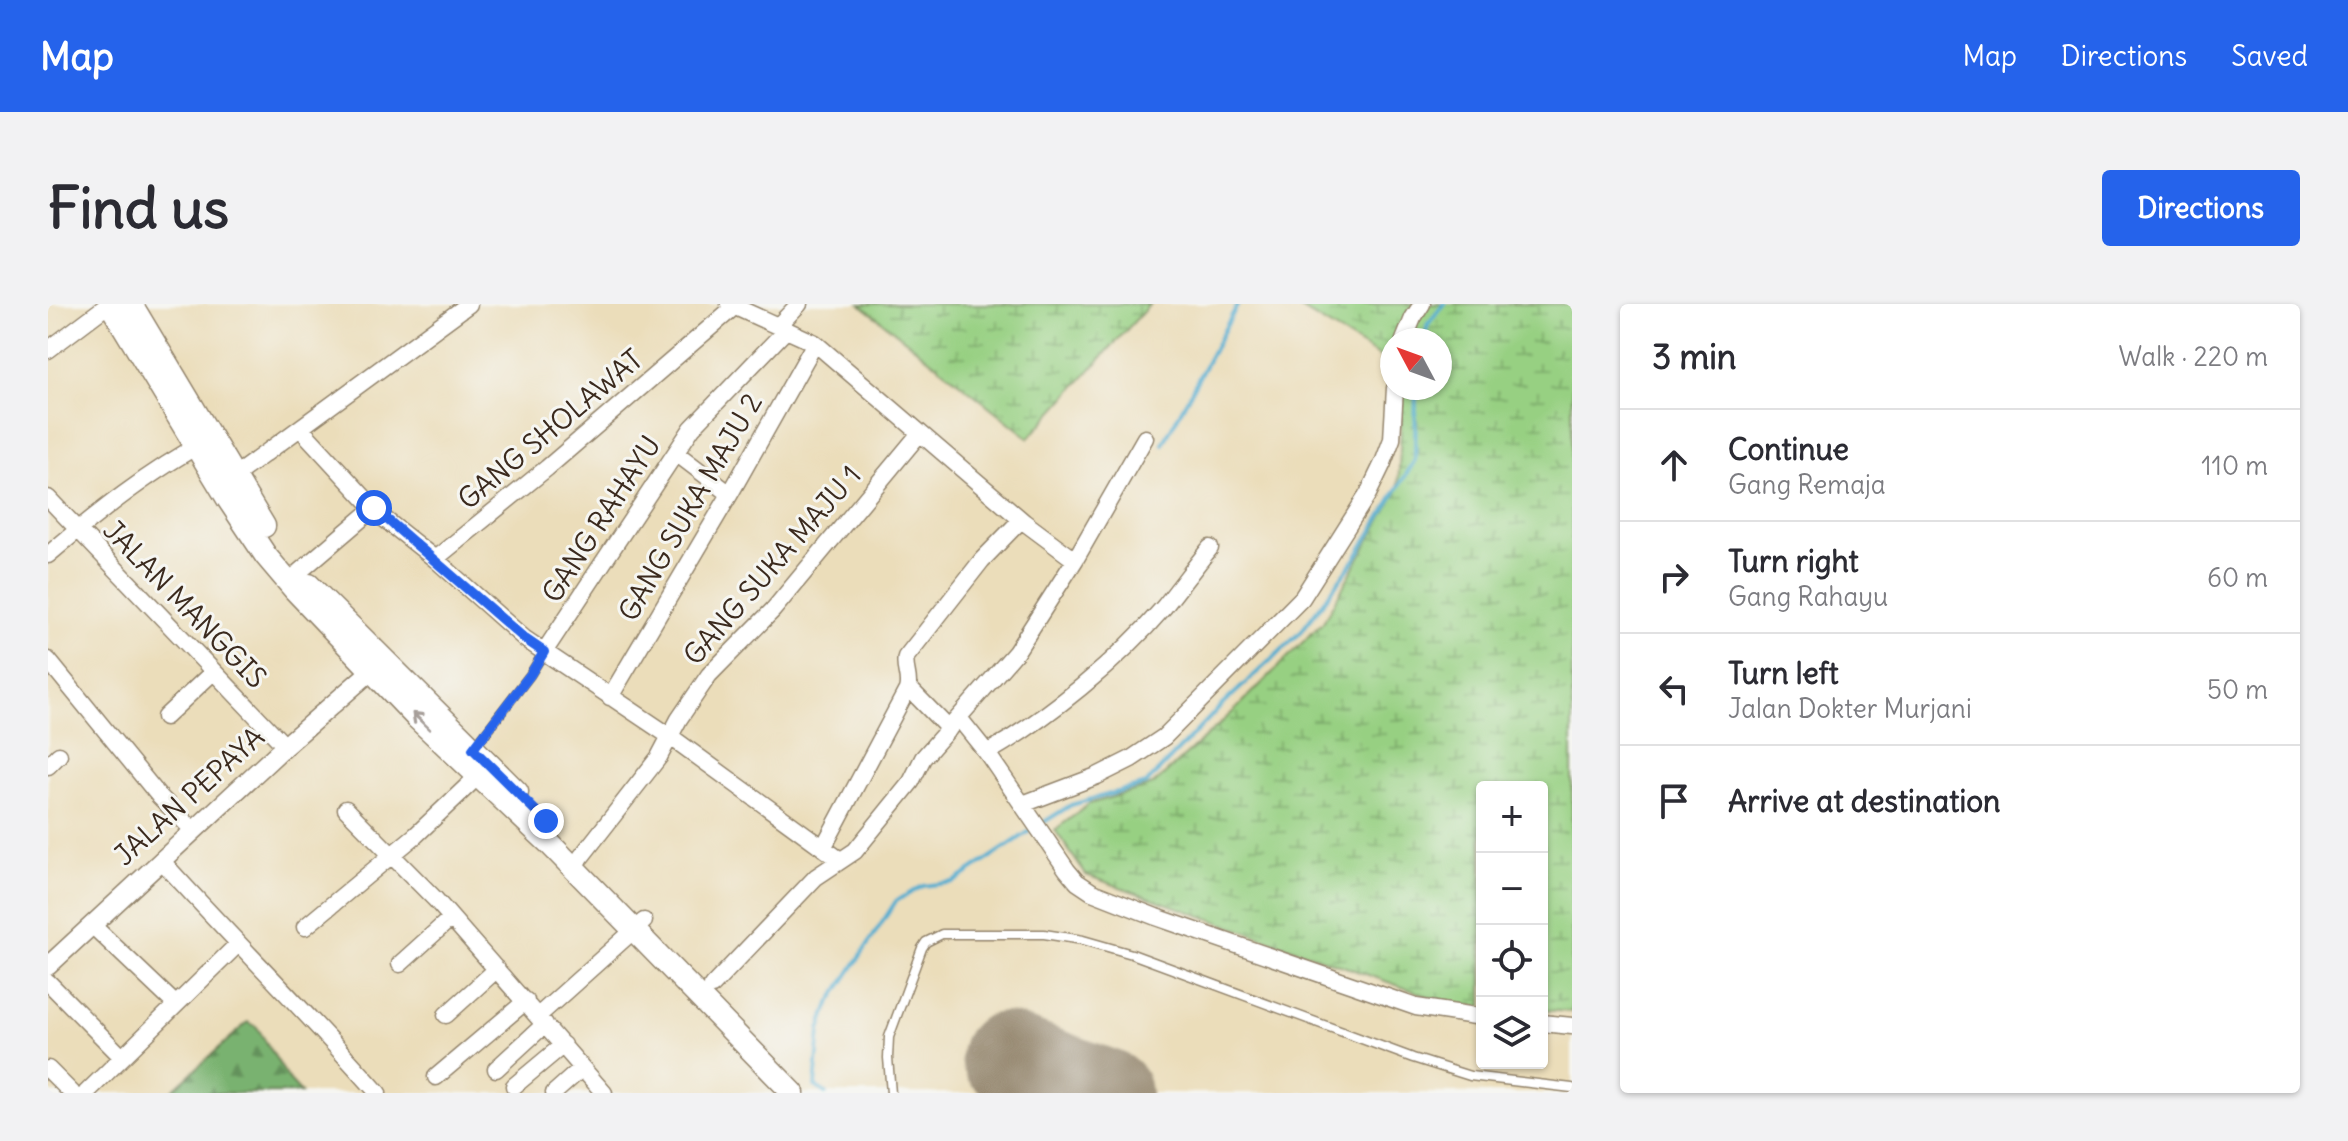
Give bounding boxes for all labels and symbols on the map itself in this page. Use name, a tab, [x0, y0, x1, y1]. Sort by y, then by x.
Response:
north arrow	[1380, 328, 1452, 400]
street label: GANG SHOLAWAT	[450, 341, 650, 517]
street label: GANG SUKA MAJU 2	[610, 387, 770, 627]
street label: GANG RAHAYU	[534, 429, 668, 609]
street label: GANG SUKA MAJU 1	[675, 458, 869, 672]
route start	[356, 490, 392, 526]
street label: JALAN MANGGIS	[96, 512, 274, 696]
one-way arrow	[412, 712, 431, 731]
street label: JALAN PEPAYA	[106, 719, 272, 873]
route end	[528, 803, 564, 839]

